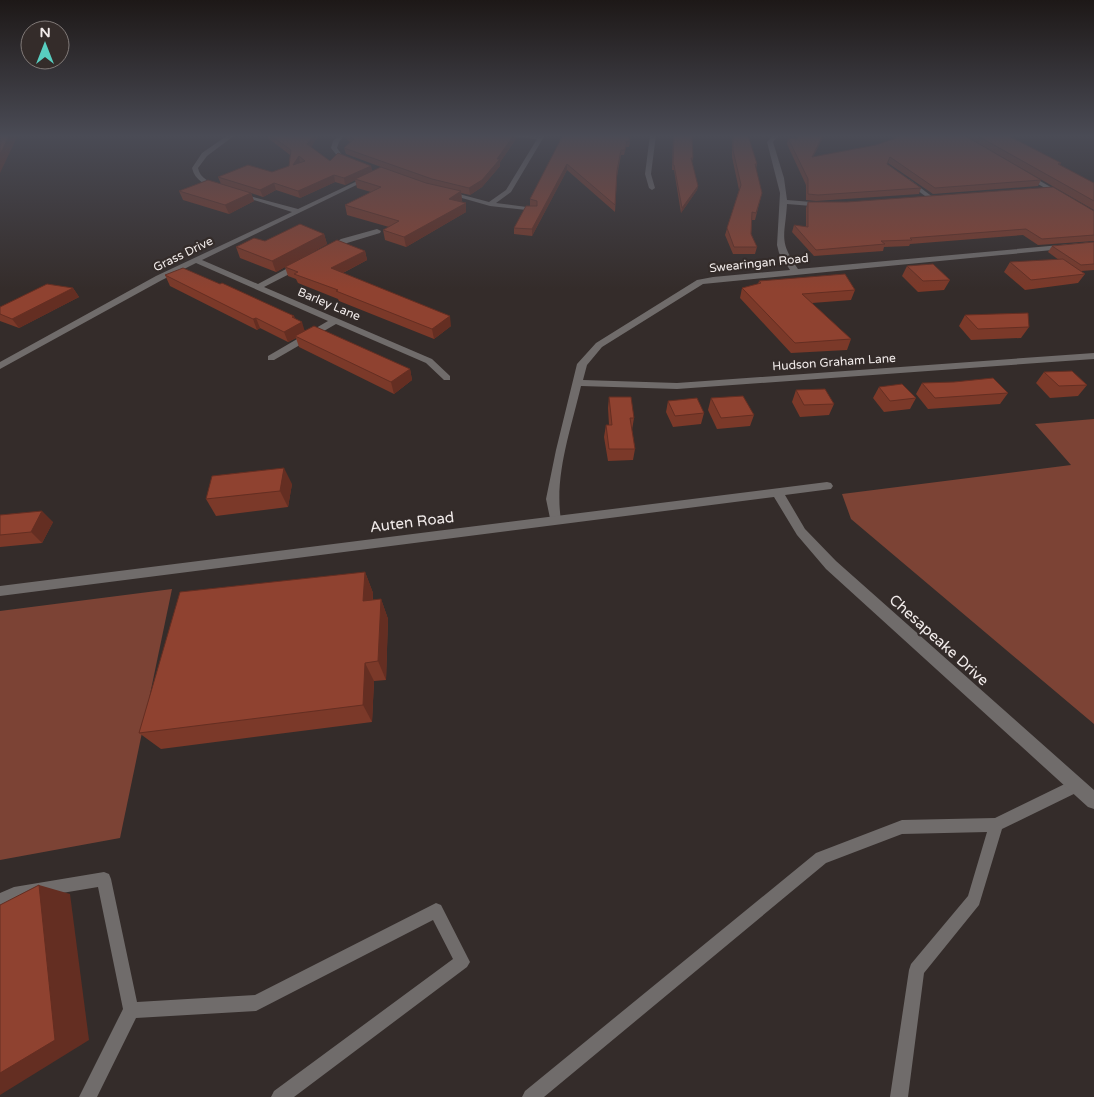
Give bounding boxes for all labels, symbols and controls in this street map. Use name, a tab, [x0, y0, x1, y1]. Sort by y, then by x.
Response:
north arrow	[20, 20, 70, 70]
text: N	[39, 24, 51, 41]
street label: Grass Drive	[151, 233, 215, 274]
street label: Swearingan Road	[709, 251, 809, 275]
street label: Barley Lane	[296, 285, 363, 324]
street label: Hudson Graham Lane	[772, 351, 896, 373]
street label: Auten Road	[369, 508, 455, 536]
street label: Chesapeake Drive	[886, 591, 992, 689]

